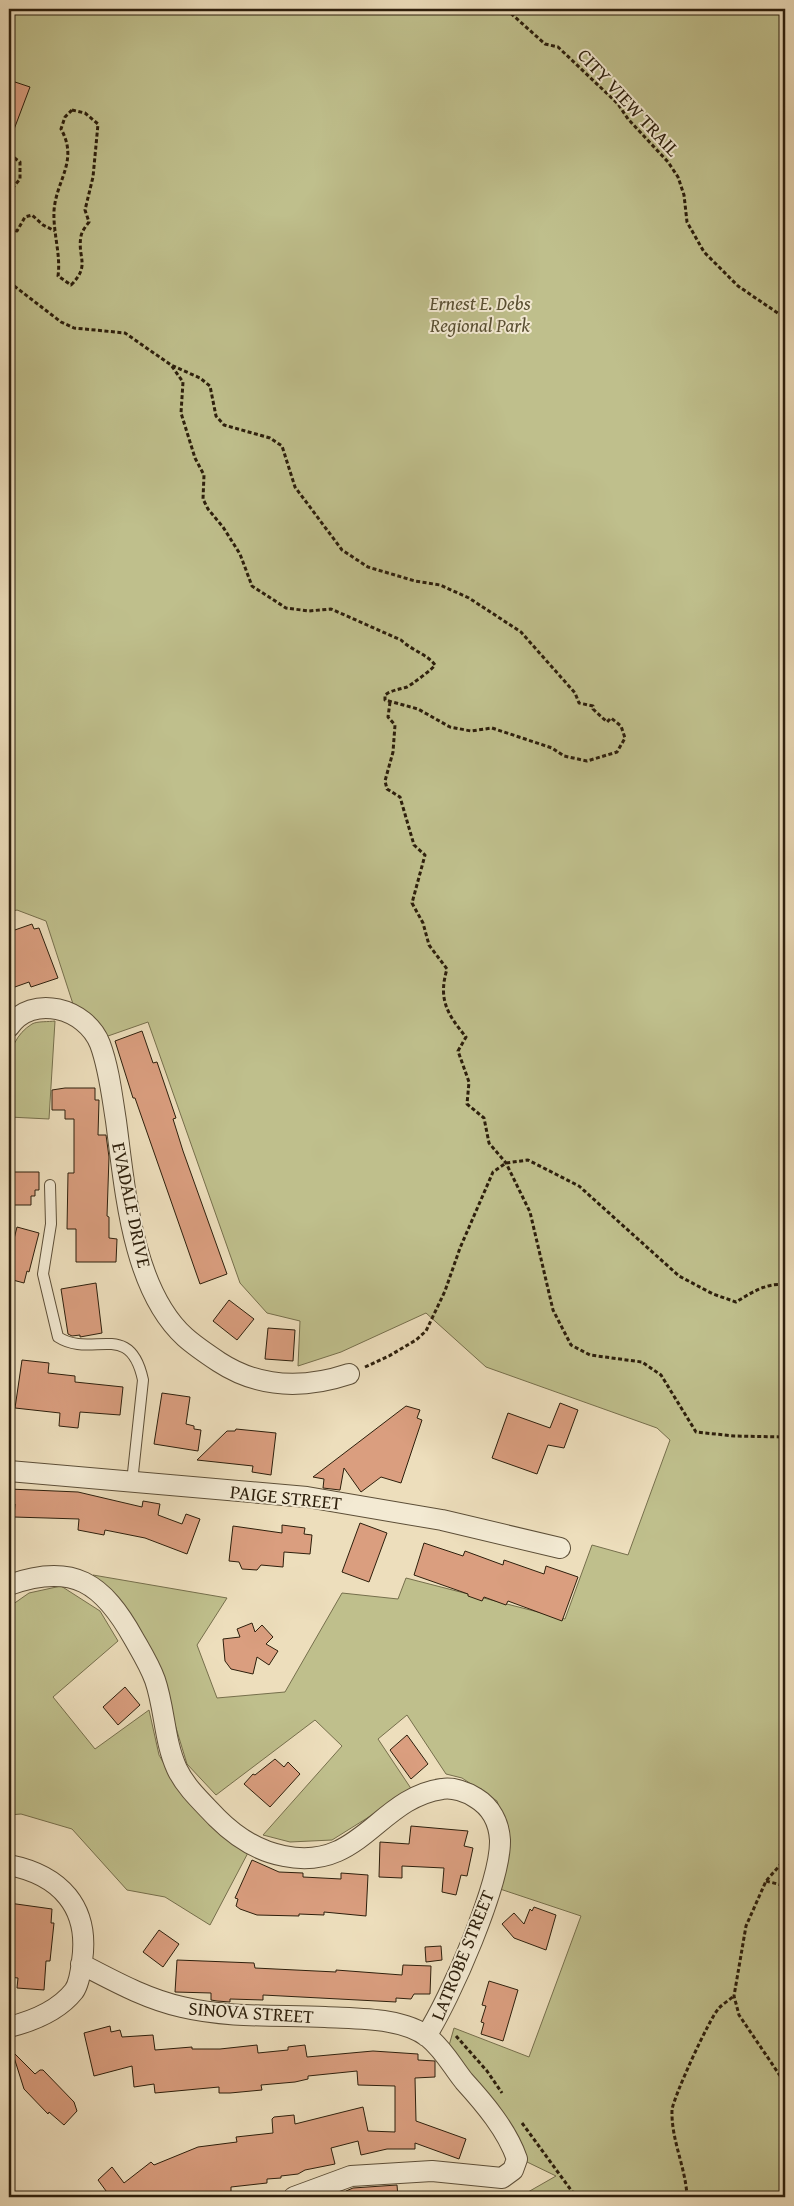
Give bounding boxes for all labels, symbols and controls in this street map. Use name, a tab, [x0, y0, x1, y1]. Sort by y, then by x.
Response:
street label: CITY VIEW TRAIL	[571, 42, 687, 162]
park label: Ernest E. Debs Regional Park	[429, 289, 531, 339]
street label: EVADALE DRIVE	[105, 1140, 159, 1271]
street label: PAIGE STREET	[229, 1477, 344, 1517]
street label: LATROBE STREET	[423, 1885, 501, 2024]
street label: SINOVA STREET	[187, 1994, 315, 2030]

